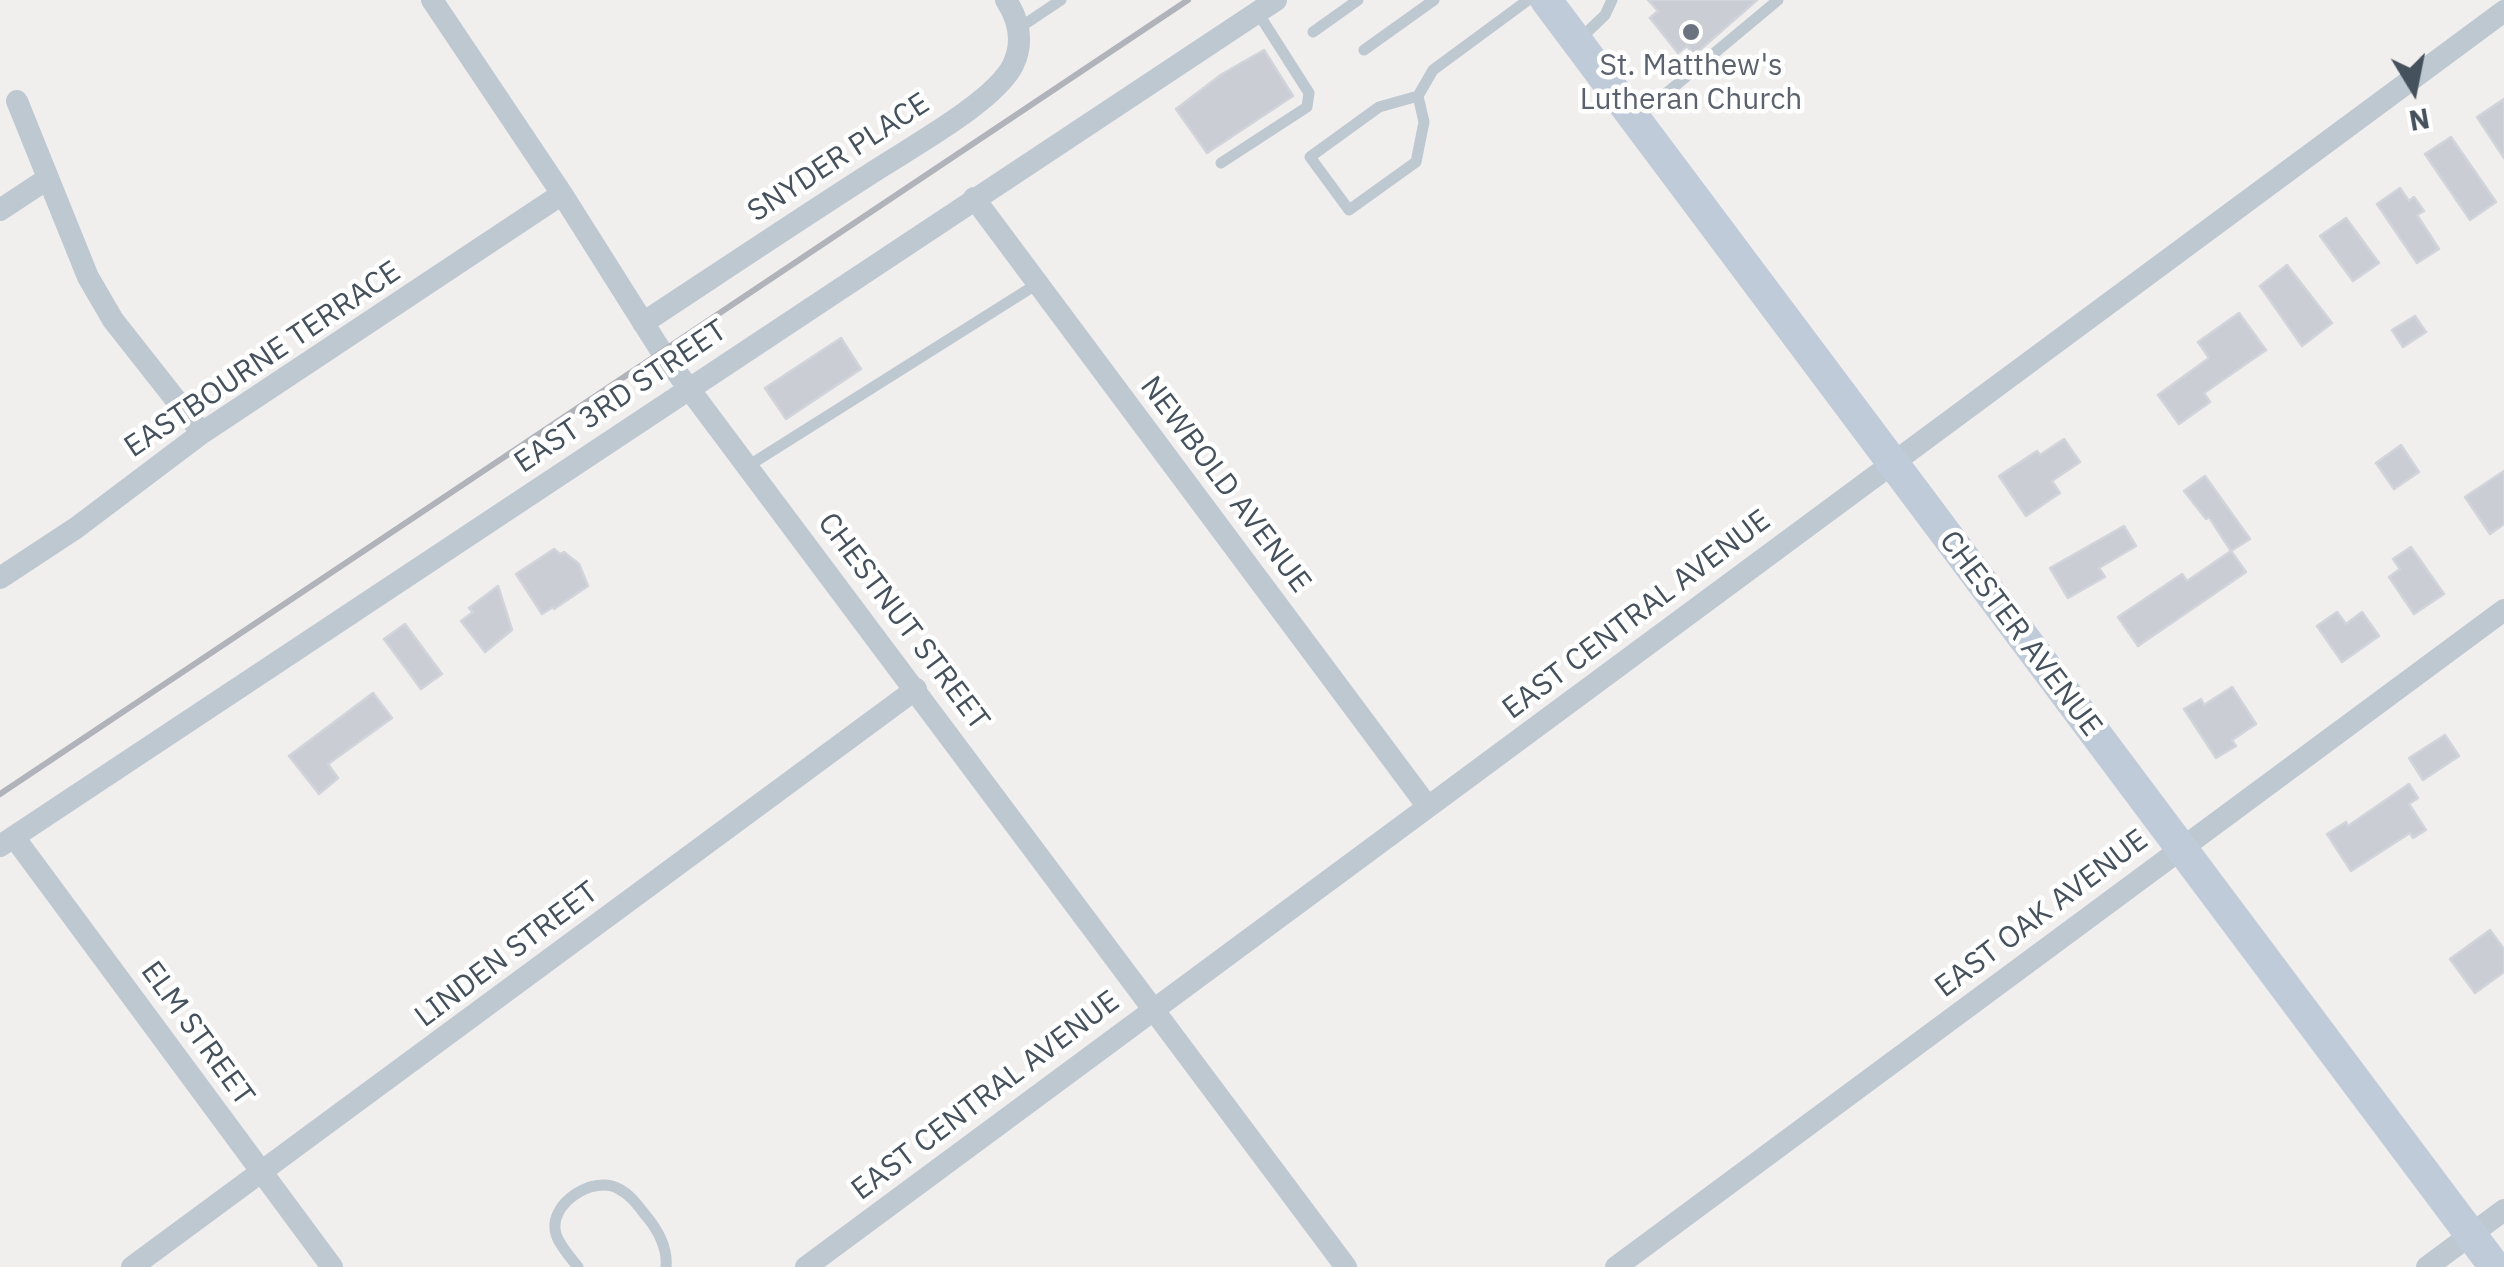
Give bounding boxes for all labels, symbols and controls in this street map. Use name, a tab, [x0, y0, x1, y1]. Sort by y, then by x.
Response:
marker: St. Matthew's Lutheran Church	[1680, 21, 1702, 43]
north arrow	[2364, 40, 2464, 140]
place label: St. Matthew's Lutheran Church	[1580, 48, 1802, 118]
street label: SNYDER PLACE	[742, 86, 936, 230]
text: N	[2406, 100, 2432, 140]
street label: EASTBOURNE TERRACE	[118, 254, 408, 466]
street label: EAST 3RD STREET	[508, 313, 734, 481]
street label: NEWBOLD AVENUE	[1132, 370, 1318, 600]
street label: EAST CENTRAL AVENUE	[1496, 503, 1778, 727]
street label: CHESTNUT STREET	[810, 506, 996, 738]
street label: CHESTER AVENUE	[1931, 524, 2109, 744]
street label: EAST OAK AVENUE	[1929, 822, 2155, 1006]
street label: LINDEN STREET	[408, 875, 606, 1035]
street label: ELM STREET	[133, 955, 261, 1113]
street label: EAST CENTRAL AVENUE	[845, 984, 1127, 1208]

